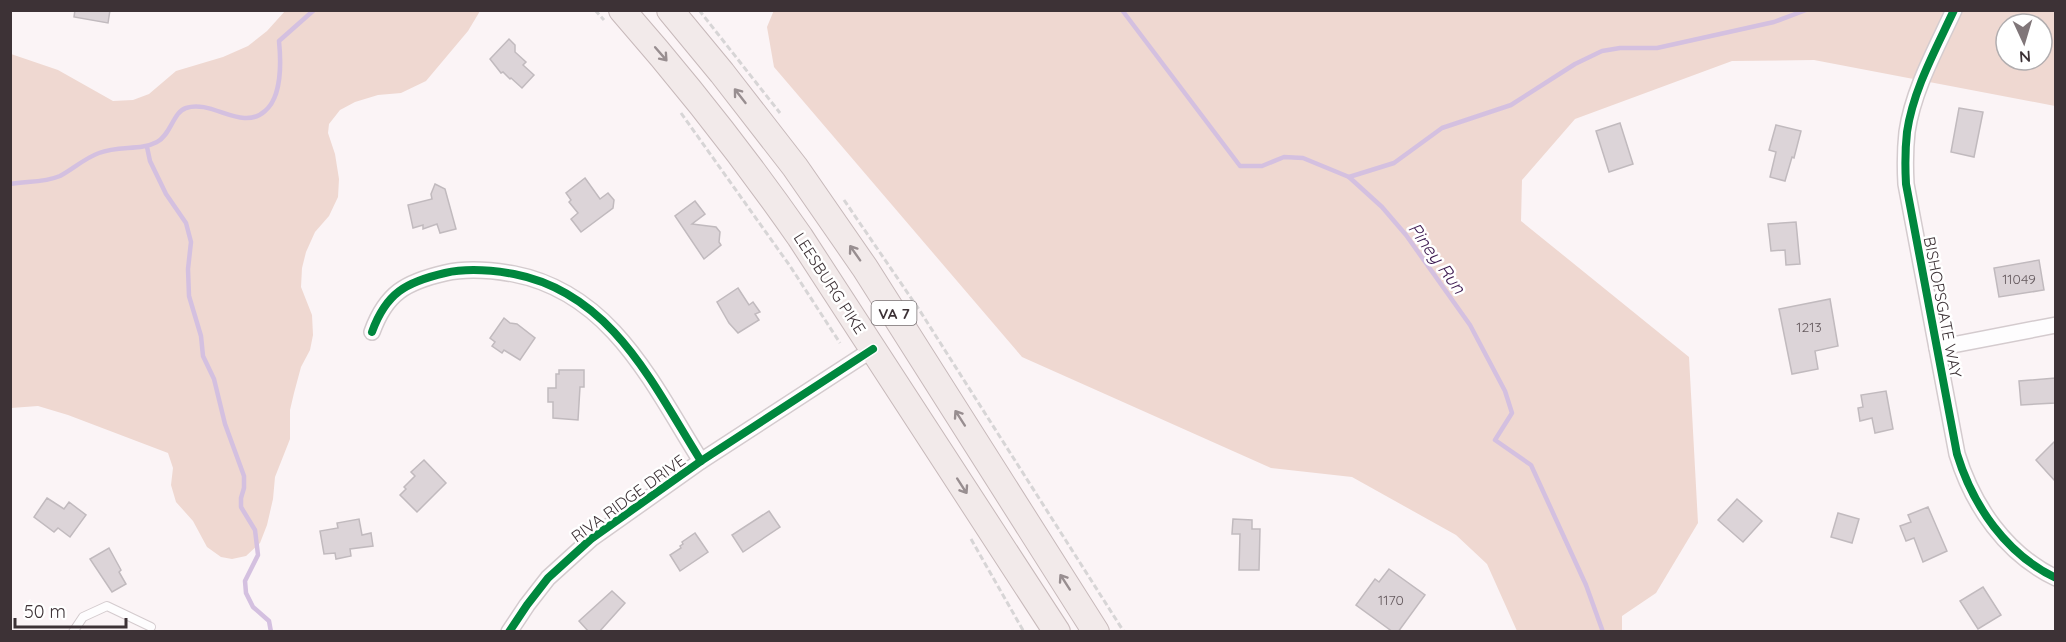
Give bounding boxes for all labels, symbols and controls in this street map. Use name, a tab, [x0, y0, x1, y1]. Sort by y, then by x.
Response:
north arrow	[1994, 12, 2054, 72]
one-way arrow	[654, 47, 668, 62]
text: N	[2018, 47, 2032, 67]
one-way arrow	[733, 88, 746, 104]
water label: Piney Run	[1403, 218, 1471, 299]
street label: LEESBURG PIKE	[790, 228, 870, 338]
street label: BISHOPSGATE WAY	[1920, 235, 1966, 379]
one-way arrow	[849, 246, 861, 262]
house number: 11049	[2002, 270, 2036, 288]
road number: VA 7	[872, 301, 916, 325]
house number: 1213	[1796, 318, 1822, 336]
one-way arrow	[954, 410, 966, 427]
street label: RIVA RIDGE DRIVE	[567, 450, 689, 546]
one-way arrow	[957, 477, 969, 494]
one-way arrow	[1058, 574, 1070, 591]
scale bar	[15, 591, 126, 629]
house number: 1170	[1378, 591, 1404, 609]
text: 50 m	[24, 600, 66, 623]

